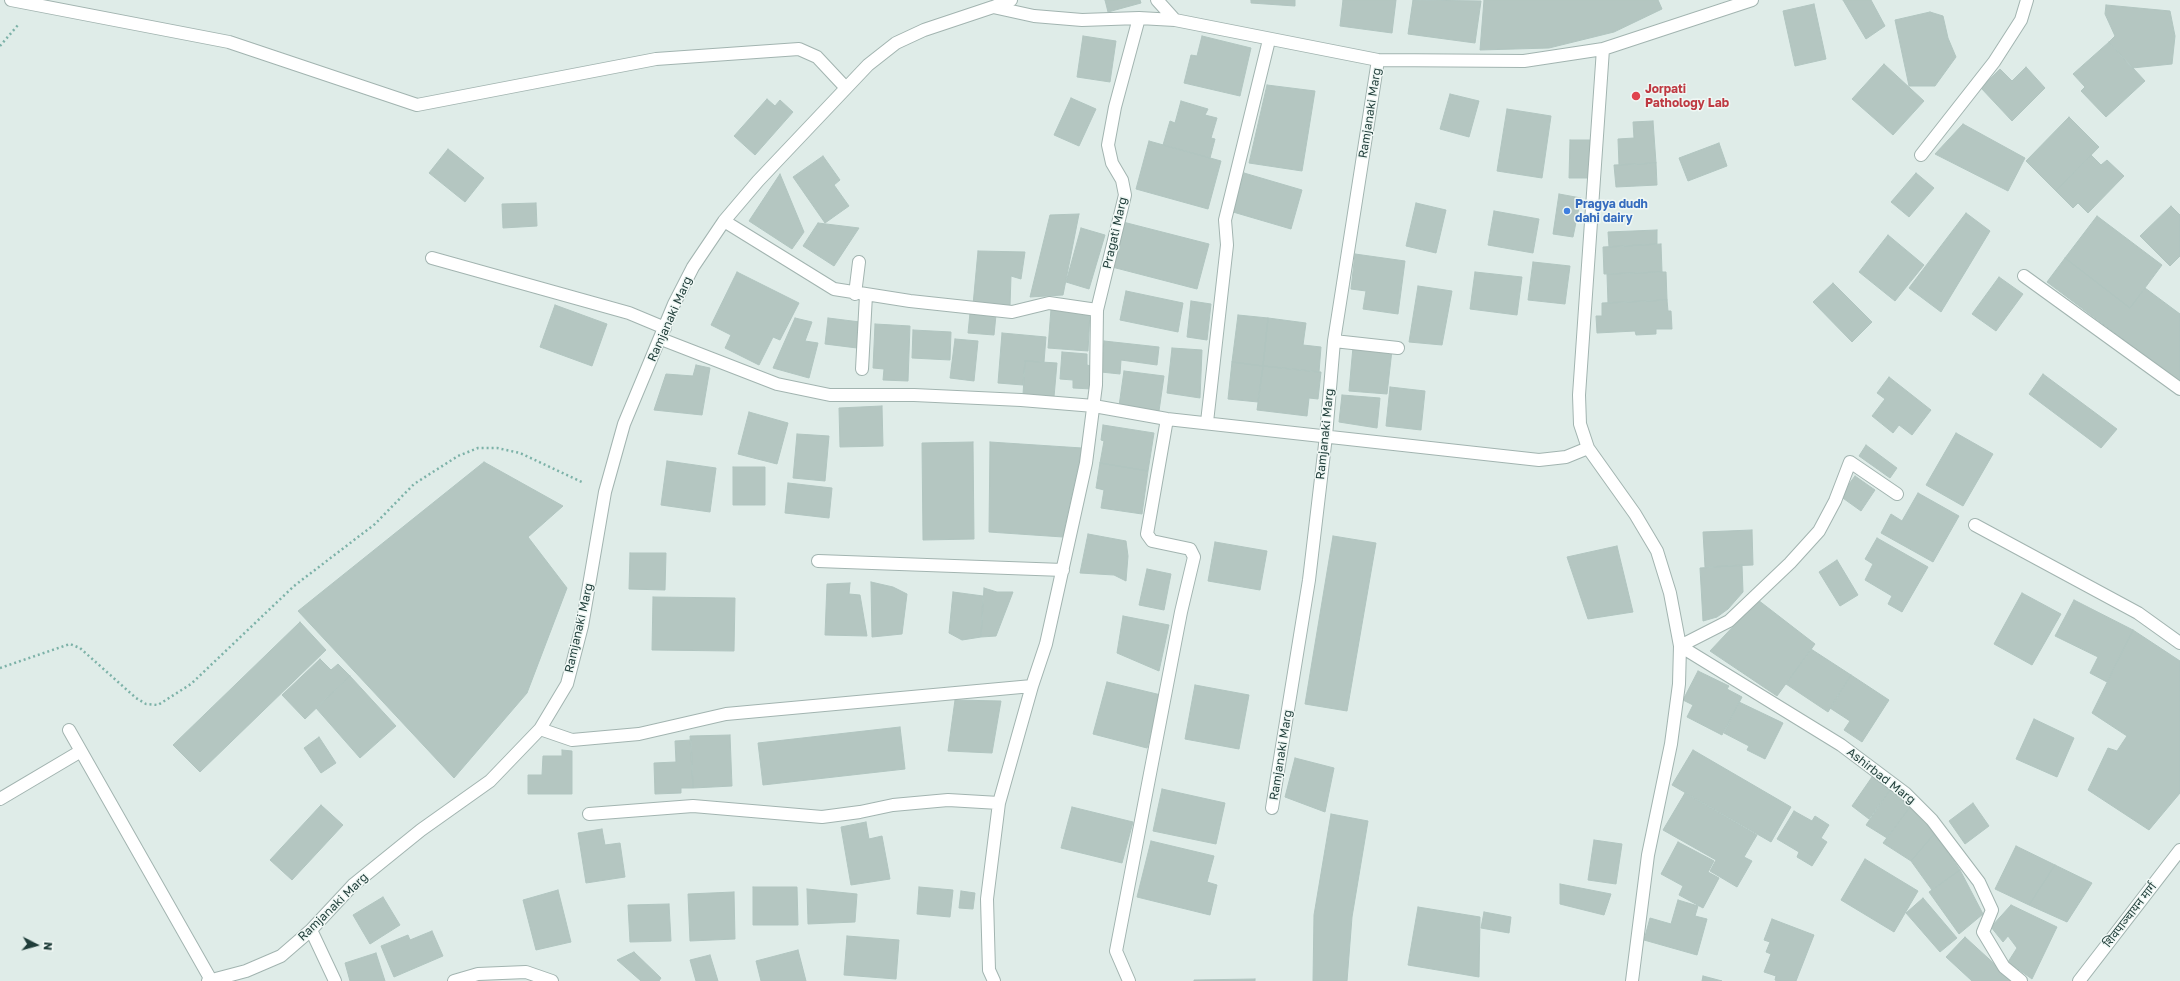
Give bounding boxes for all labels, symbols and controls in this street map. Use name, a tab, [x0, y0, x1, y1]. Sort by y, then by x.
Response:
street label: Ramjanaki Marg	[1356, 67, 1384, 159]
place label: Jorpati Pathology Lab	[1645, 82, 1729, 110]
marker: Jorpati Pathology Lab	[1630, 90, 1642, 102]
street label: Pragati Marg	[1100, 196, 1130, 270]
place label: Pragya dudh dahi dairy	[1575, 197, 1648, 225]
marker: Pragya dudh dahi dairy	[1562, 206, 1572, 216]
street label: Ramjanaki Marg	[645, 274, 695, 364]
street label: Ramjanaki Marg	[1313, 388, 1337, 480]
street label: Ramjanaki Marg	[562, 582, 596, 674]
street label: Ramjanaki Marg	[1267, 709, 1295, 801]
street label: Ashirbad Marg	[1844, 745, 1918, 807]
street label: Ramjanaki Marg	[295, 870, 371, 944]
street label: शिवपाञ्चायन मार्ग	[2100, 880, 2160, 950]
north arrow	[16, 925, 56, 965]
text: N	[42, 941, 55, 951]

